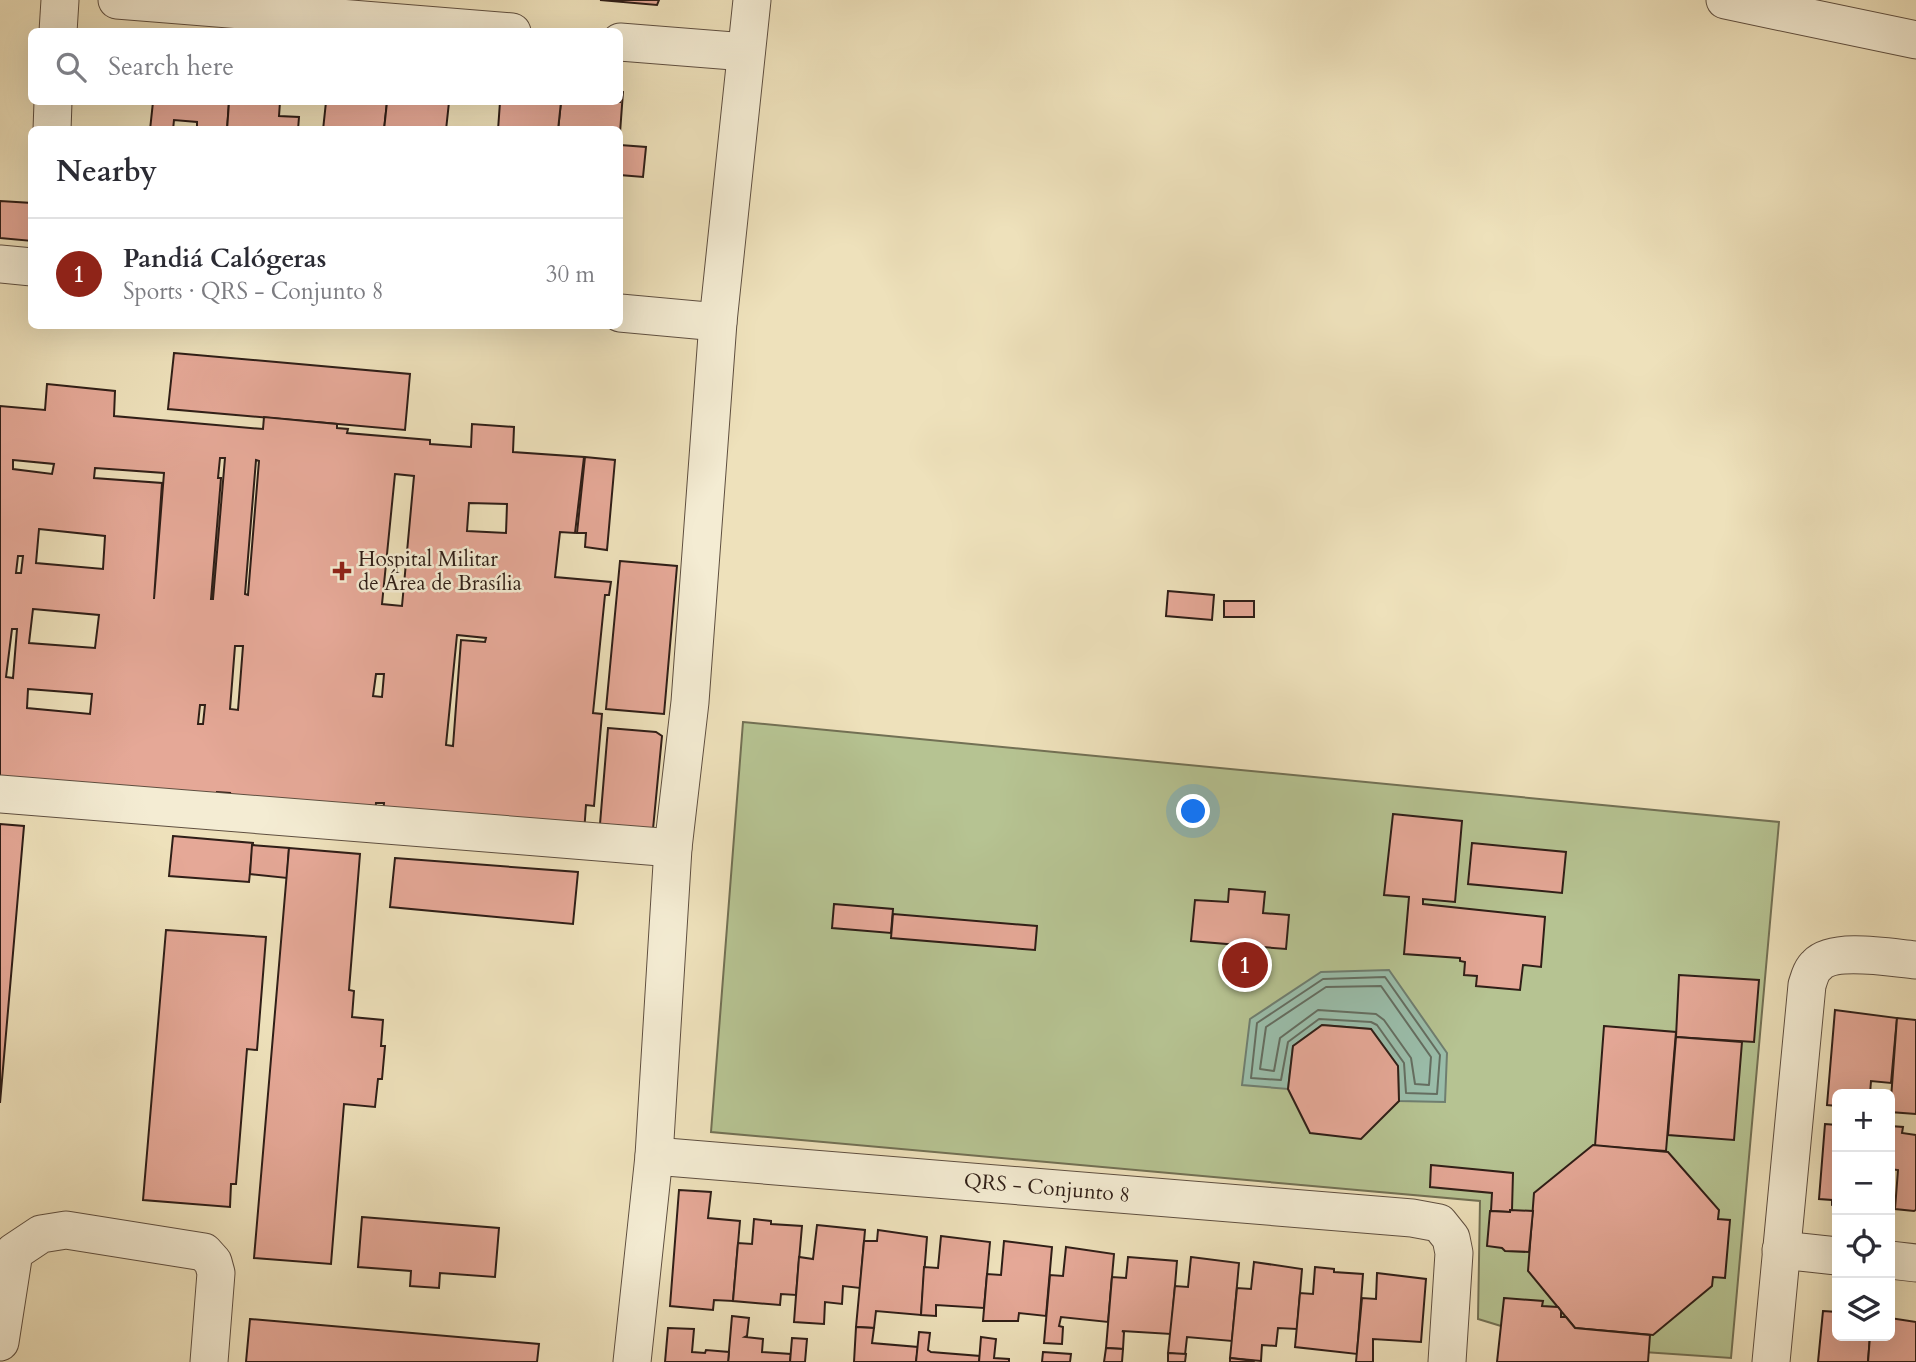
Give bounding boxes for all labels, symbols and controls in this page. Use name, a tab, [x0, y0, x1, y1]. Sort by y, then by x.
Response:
search box	[28, 28, 623, 105]
icon: search	[52, 48, 90, 86]
text: Search here	[108, 49, 234, 84]
text: Nearby	[56, 151, 157, 192]
text: Pandiá Calógeras	[123, 241, 326, 276]
text: 1	[73, 259, 85, 290]
text: 30 m	[546, 259, 595, 290]
text: Sports · QRS - Conjunto 8	[123, 276, 384, 307]
place label: Hospital Militar de Área de Brasília	[358, 545, 522, 598]
marker: Hospital Militar de Área de Brasília	[332, 561, 352, 581]
your location	[1176, 794, 1210, 828]
pin: 1	[1222, 939, 1268, 991]
map controls	[1832, 1089, 1895, 1341]
button: +	[1832, 1089, 1895, 1152]
button: −	[1832, 1152, 1895, 1215]
street label: QRS - Conjunto 8	[963, 1166, 1131, 1210]
button: locate	[1832, 1215, 1895, 1278]
button: layers	[1832, 1278, 1895, 1341]

